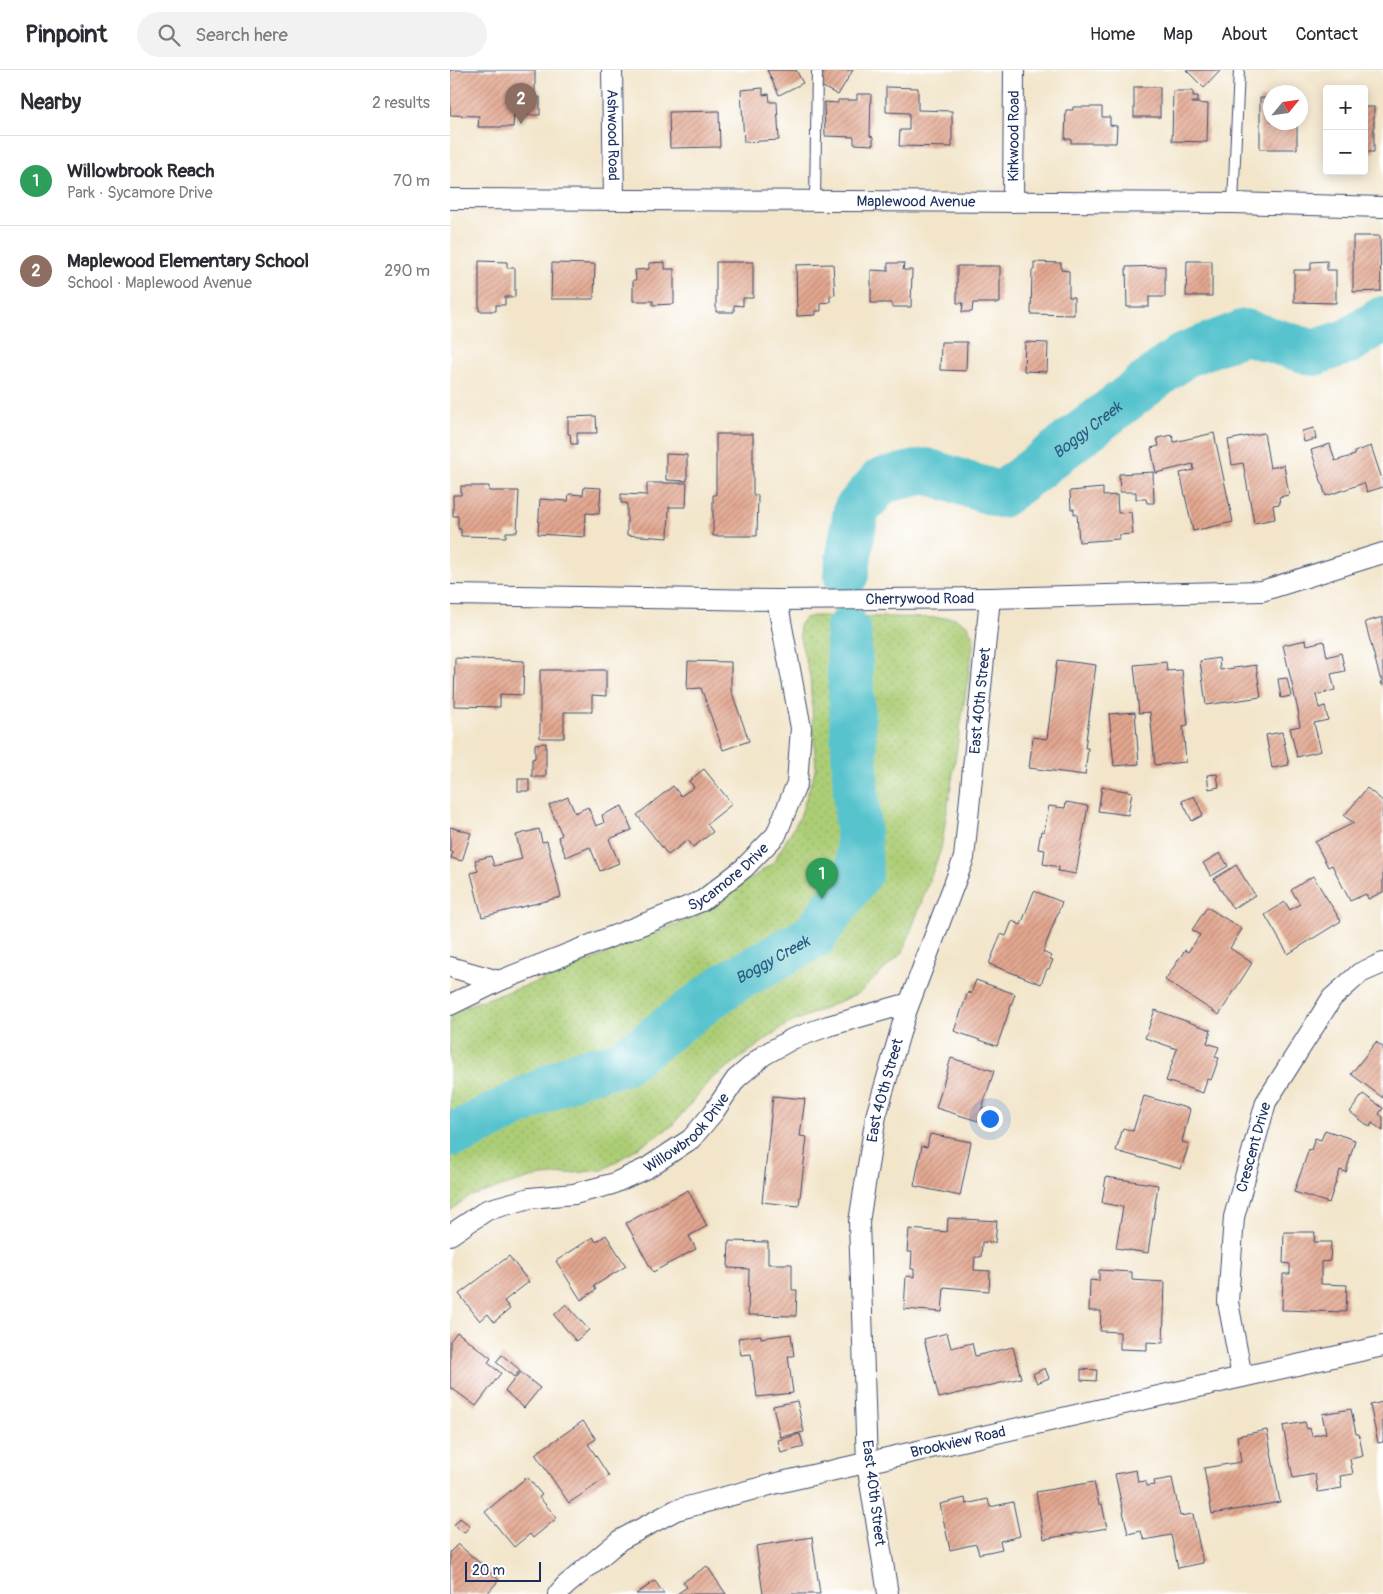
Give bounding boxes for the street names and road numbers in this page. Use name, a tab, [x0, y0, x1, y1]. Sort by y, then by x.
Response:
street label: Ashwood Road	[602, 89, 623, 181]
street label: Kirkwood Road	[1004, 90, 1024, 182]
street label: Maplewood Avenue	[856, 192, 976, 212]
street label: Cherrywood Road	[865, 589, 974, 609]
street label: East 40th Street	[965, 646, 995, 755]
street label: Sycamore Drive	[685, 839, 773, 916]
street label: East 40th Street	[863, 1035, 908, 1144]
street label: Willowbrook Drive	[641, 1089, 734, 1177]
street label: Crescent Drive	[1232, 1099, 1276, 1195]
street label: Brookview Road	[909, 1422, 1008, 1462]
street label: East 40th Street	[858, 1439, 890, 1548]

